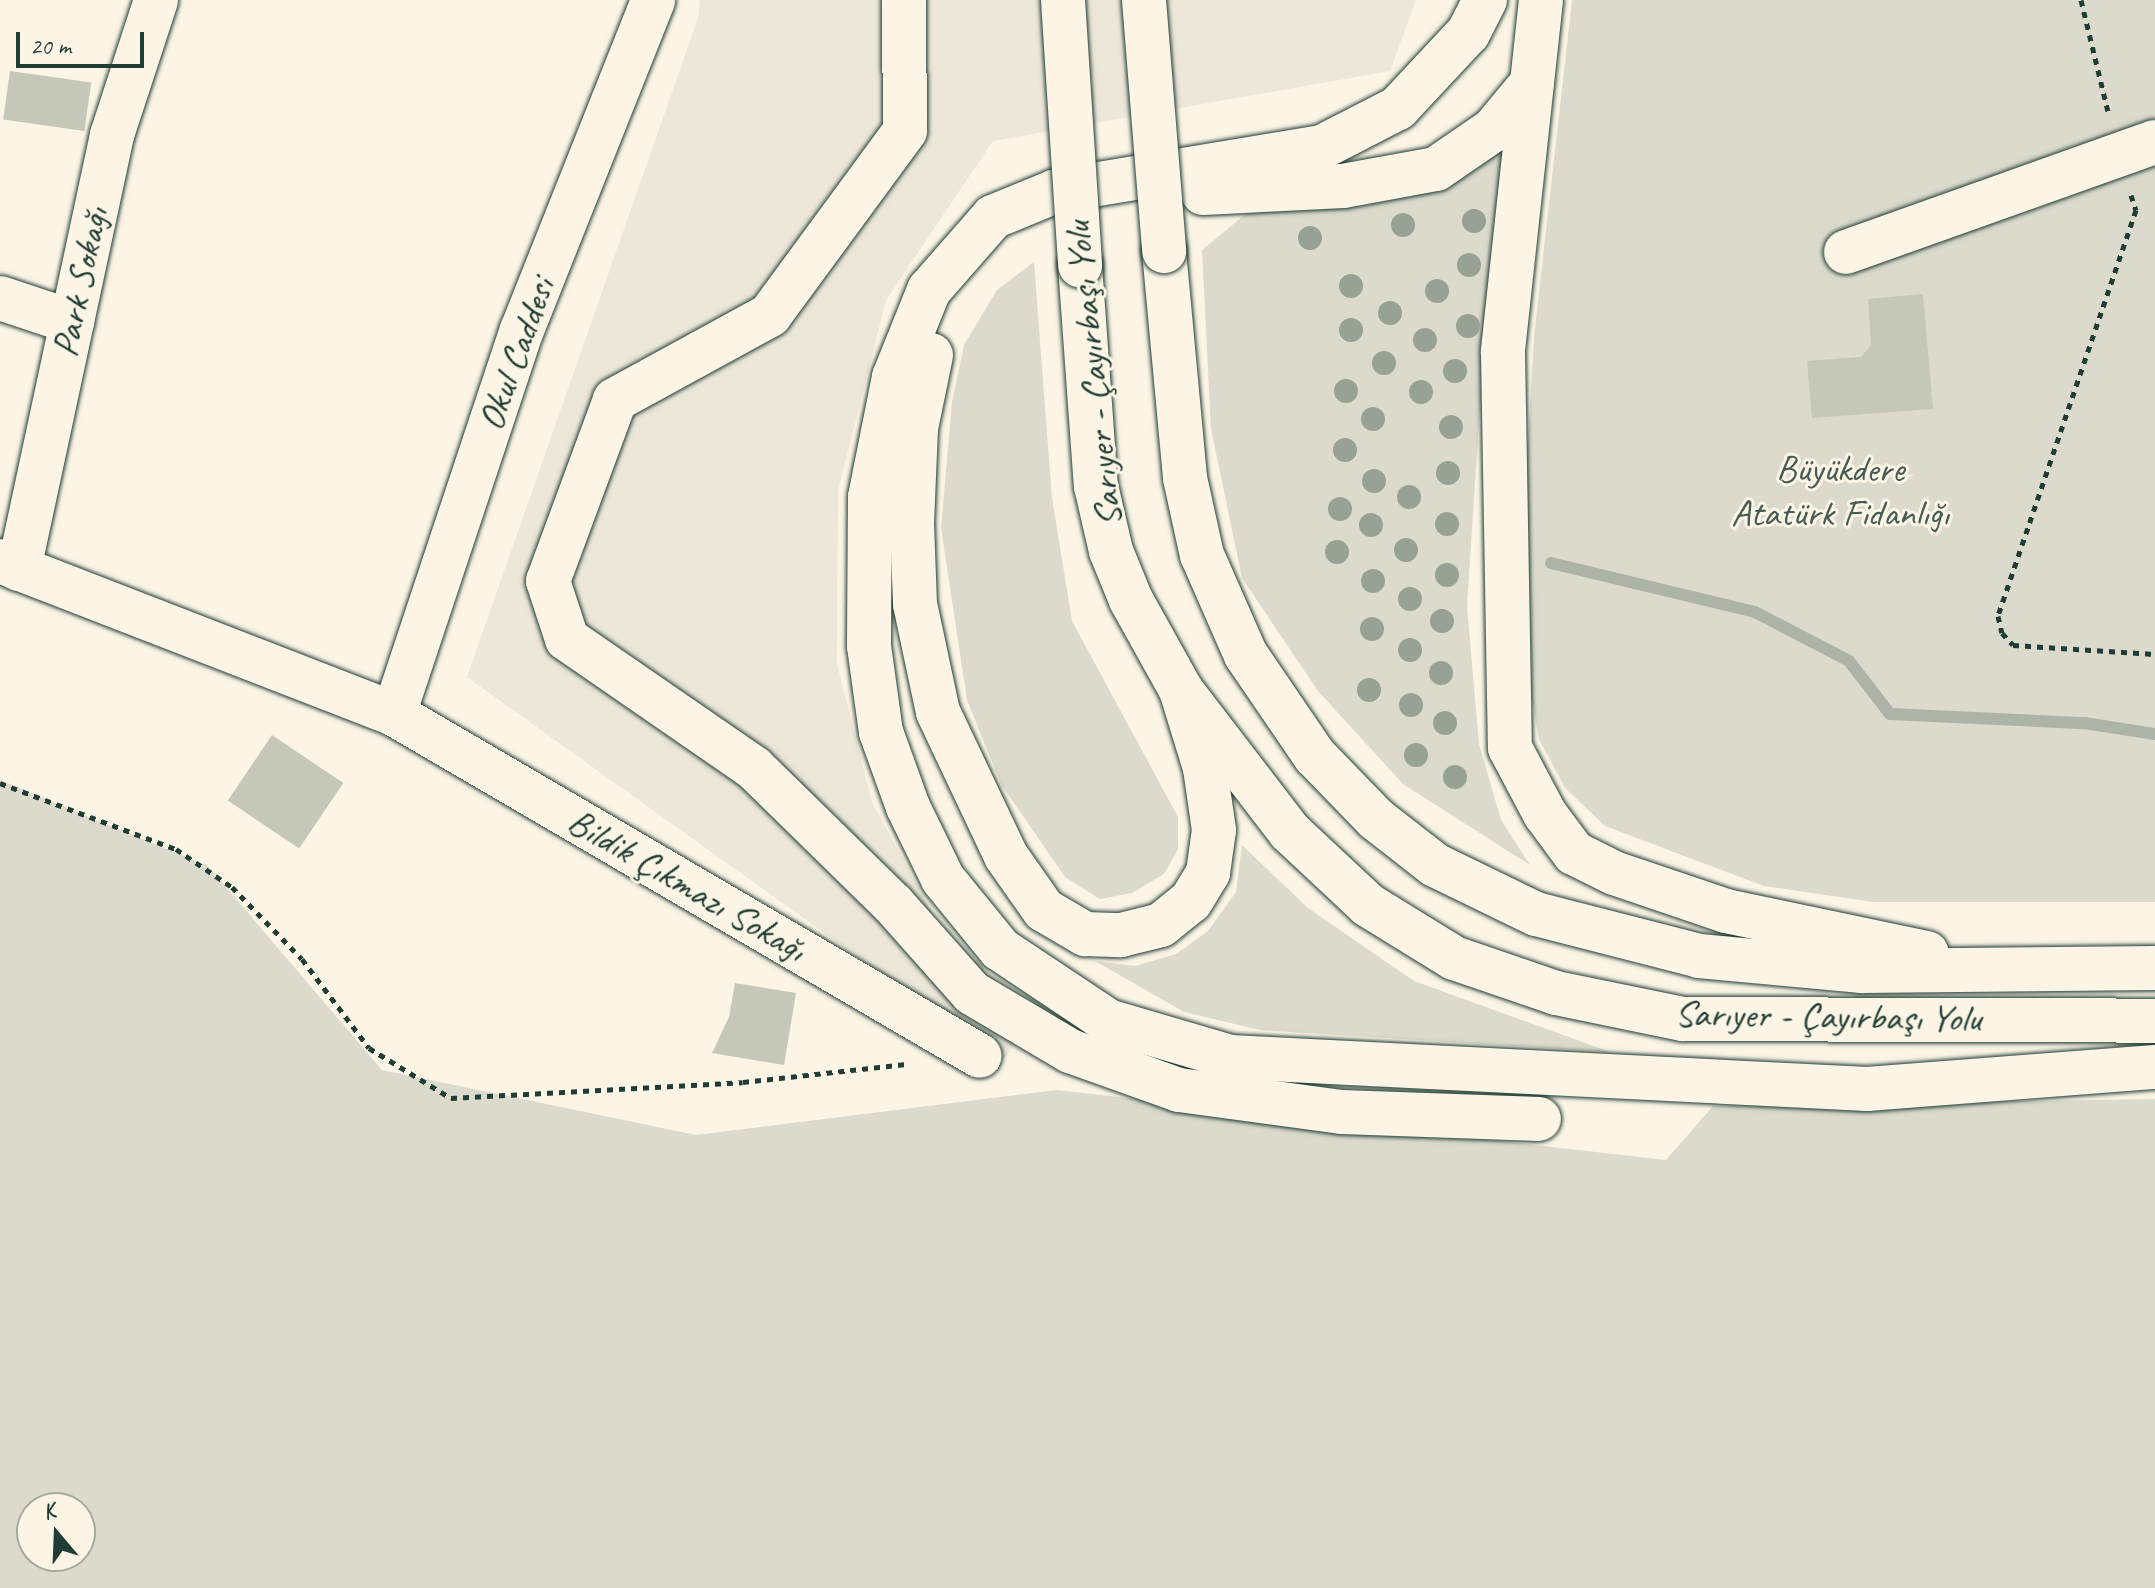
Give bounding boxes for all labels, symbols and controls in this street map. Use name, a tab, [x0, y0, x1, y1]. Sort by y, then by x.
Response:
scale bar	[20, 16, 148, 66]
text: 20 m	[30, 31, 71, 61]
street label: Park Sokağı	[42, 204, 118, 360]
street label: Sarıyer - Çayırbaşı Yolu	[1054, 219, 1132, 529]
street label: Okul Caddesi	[467, 271, 565, 437]
park label: Büyükdere Atatürk Fidanlığı	[1731, 446, 1949, 536]
street label: Bildik Çıkmazı Sokağı	[560, 798, 814, 972]
street label: Sarıyer - Çayırbaşı Yolu	[1674, 991, 1982, 1041]
north arrow	[16, 1492, 96, 1572]
text: K	[39, 1496, 59, 1526]

